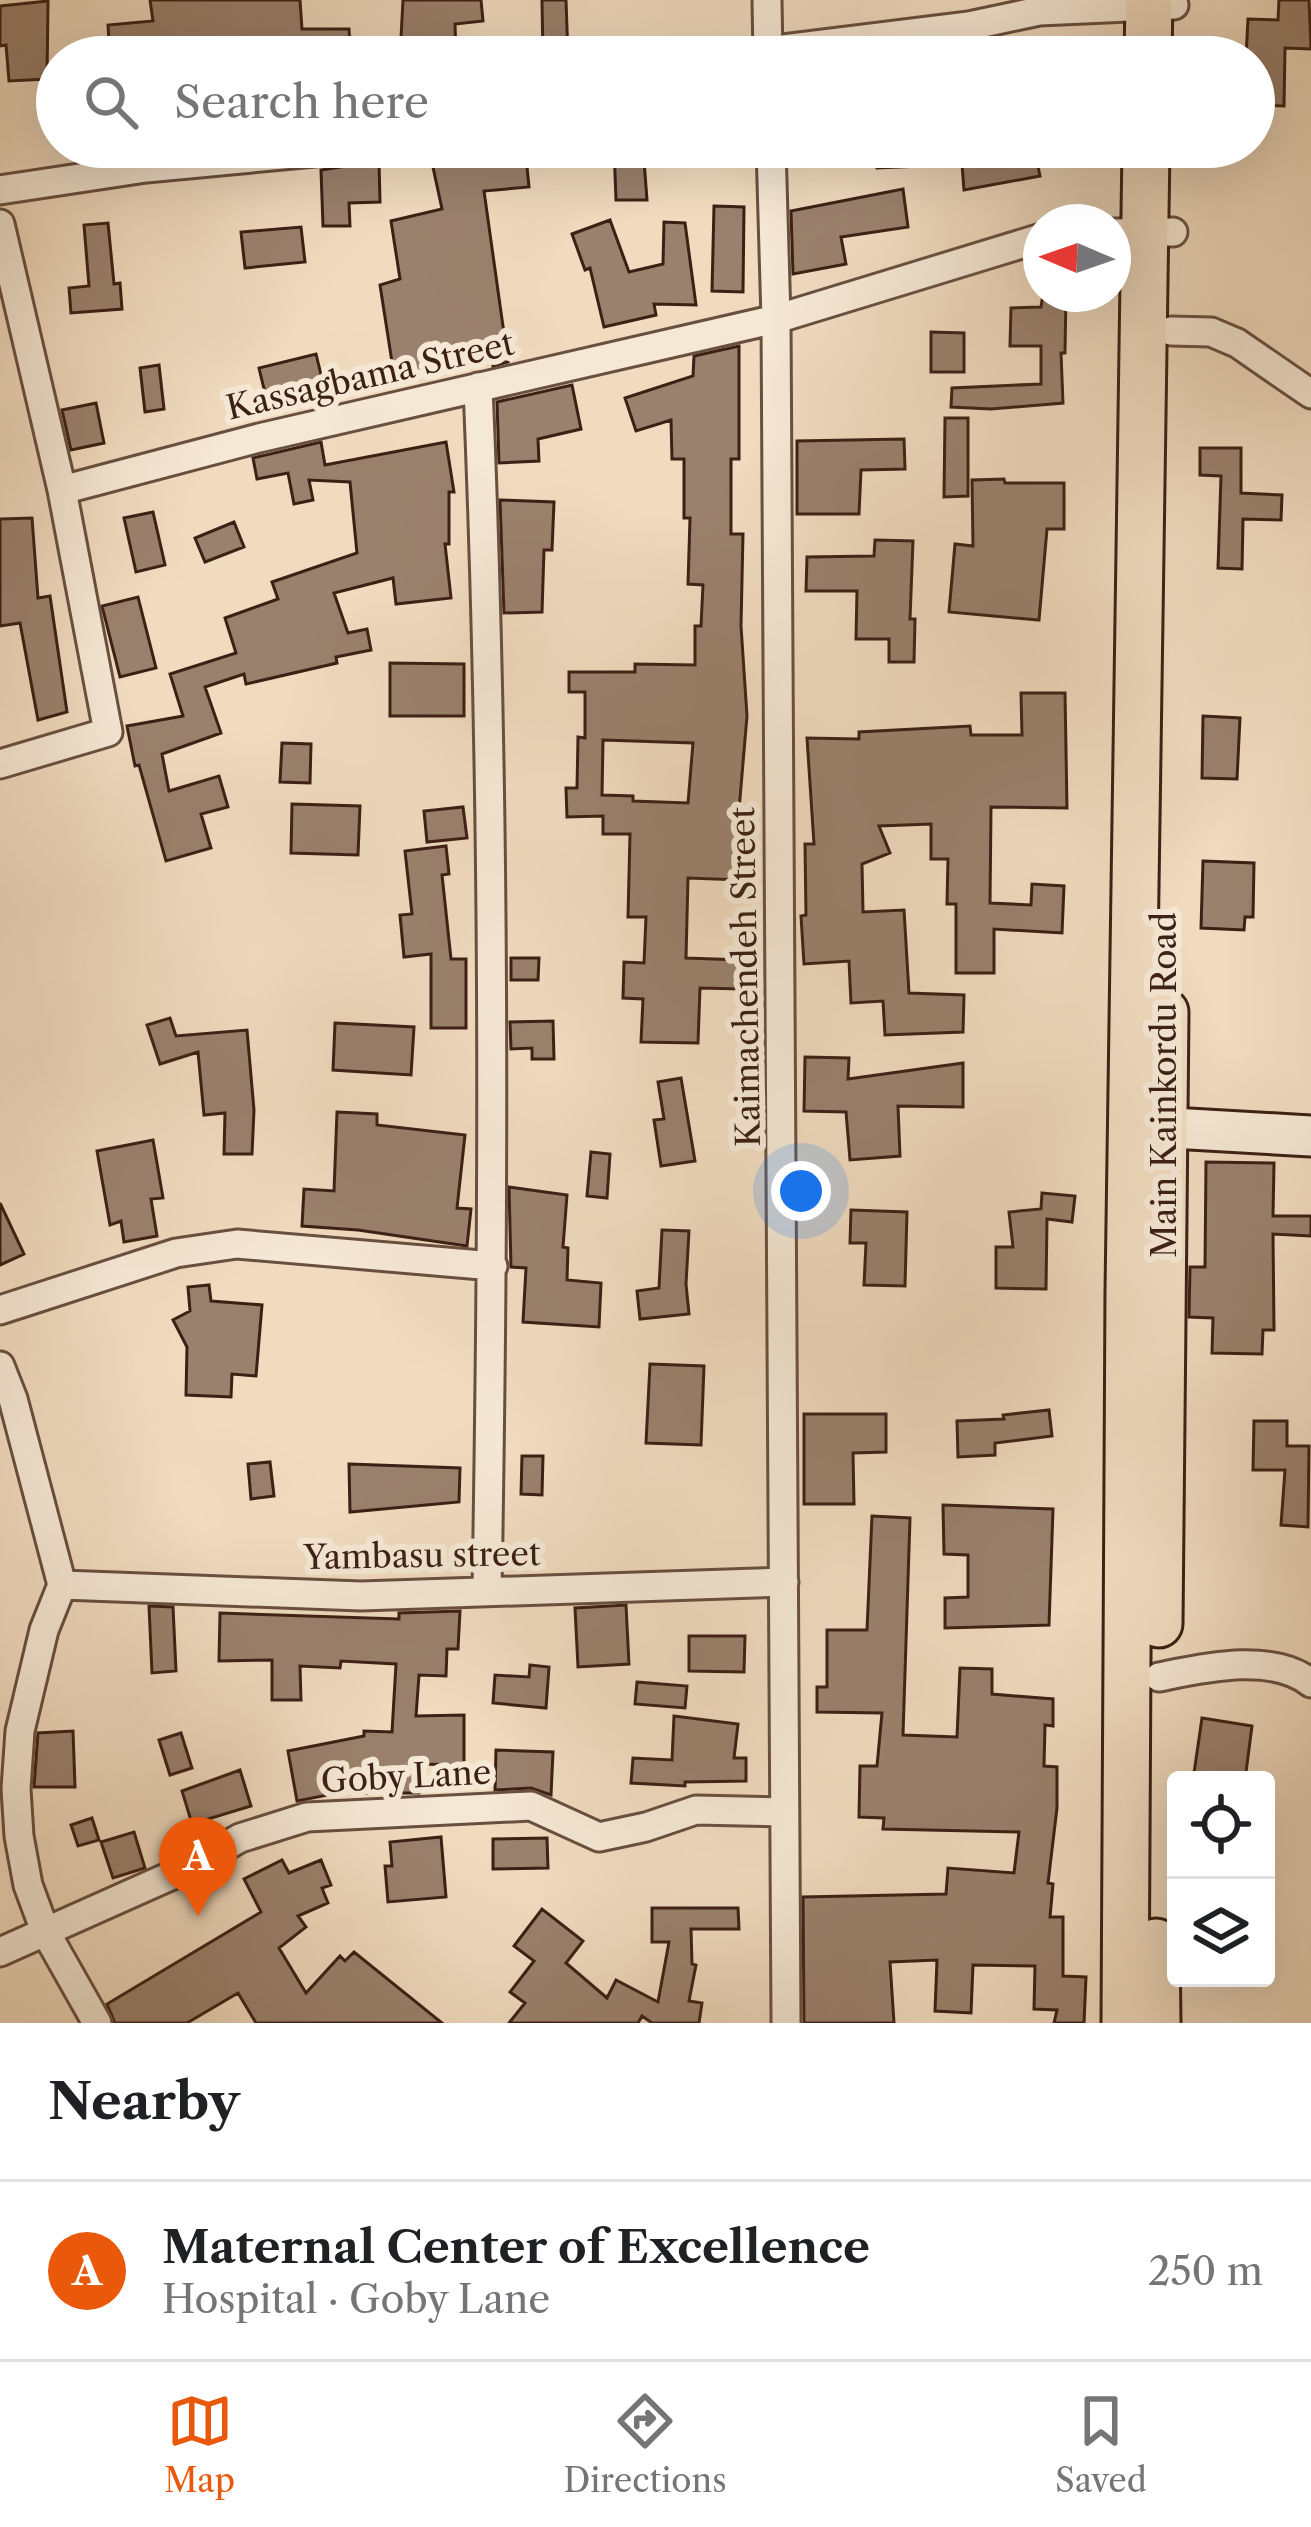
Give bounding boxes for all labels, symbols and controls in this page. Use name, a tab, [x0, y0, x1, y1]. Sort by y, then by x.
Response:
search box	[36, 36, 1275, 168]
icon: search	[78, 69, 144, 135]
text: Search here	[174, 74, 429, 130]
north arrow	[1023, 204, 1131, 312]
street label: Kassagbama Street	[222, 322, 518, 429]
street label: Kaimachendeh Street	[722, 806, 769, 1147]
street label: Main Kainkordu Road	[1144, 912, 1185, 1258]
your location	[771, 1161, 831, 1221]
street label: Yambasu street	[302, 1533, 541, 1578]
street label: Goby Lane	[320, 1752, 492, 1801]
map controls	[1167, 1771, 1275, 1987]
button: locate	[1167, 1771, 1275, 1879]
pin: A	[159, 1817, 237, 1916]
button: layers	[1167, 1879, 1275, 1987]
text: Nearby	[48, 2070, 240, 2132]
text: Maternal Center of Excellence	[162, 2219, 870, 2275]
text: A	[72, 2247, 102, 2295]
text: 250 m	[1148, 2247, 1263, 2295]
text: Hospital · Goby Lane	[162, 2275, 550, 2323]
tab: Map	[164, 2388, 235, 2501]
tab: Directions	[564, 2388, 727, 2501]
tab: Saved	[1055, 2388, 1147, 2501]

